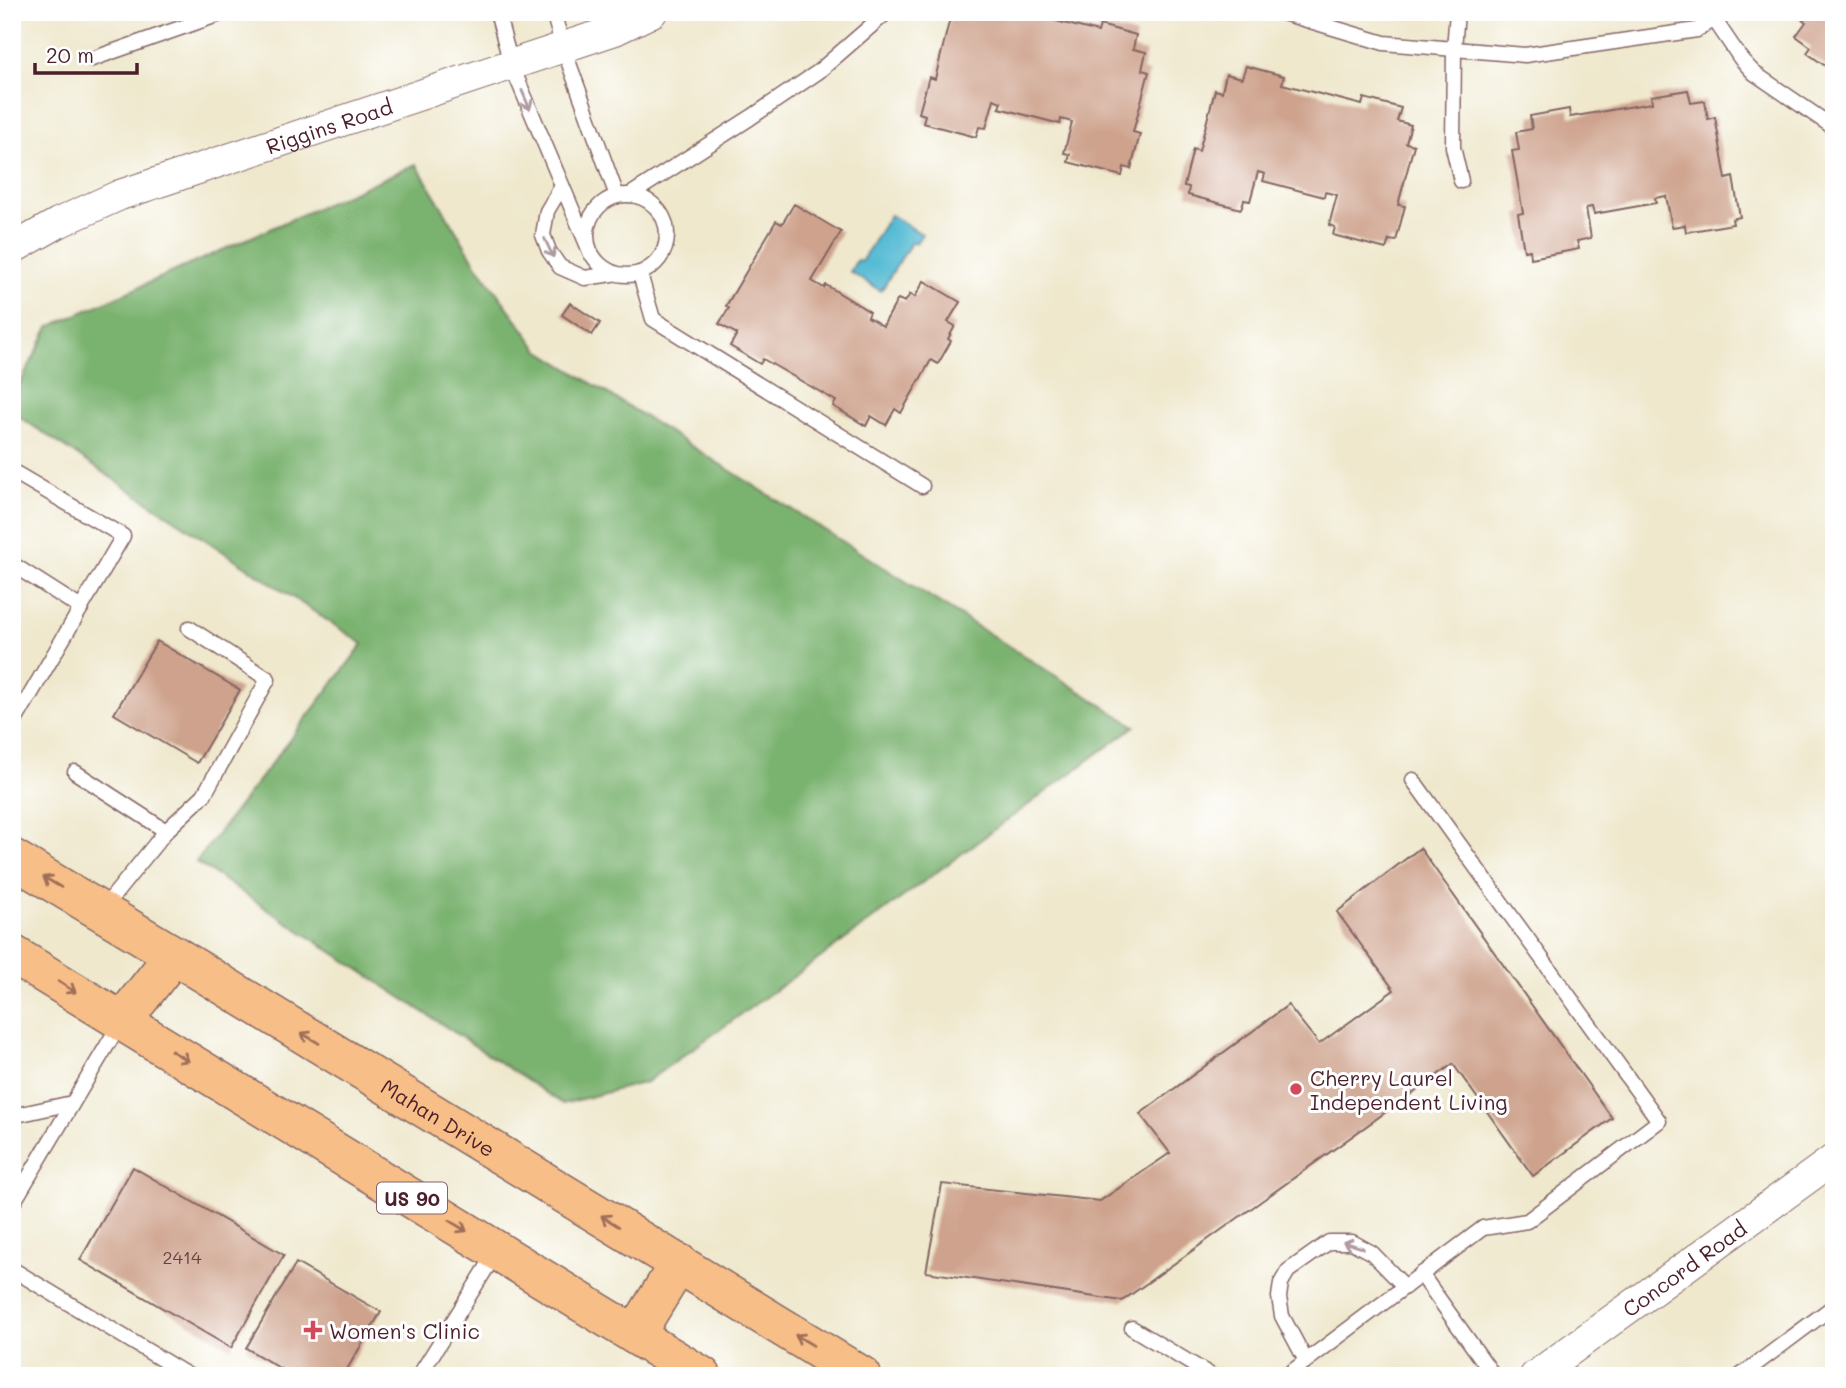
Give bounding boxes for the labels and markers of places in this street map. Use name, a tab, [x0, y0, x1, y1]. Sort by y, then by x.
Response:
place label: Cherry Laurel Independent Living	[1310, 1064, 1507, 1115]
marker: Cherry Laurel Independent Living	[1288, 1081, 1304, 1097]
place label: Women's Clinic	[329, 1317, 480, 1344]
marker: Women's Clinic	[303, 1320, 323, 1340]

